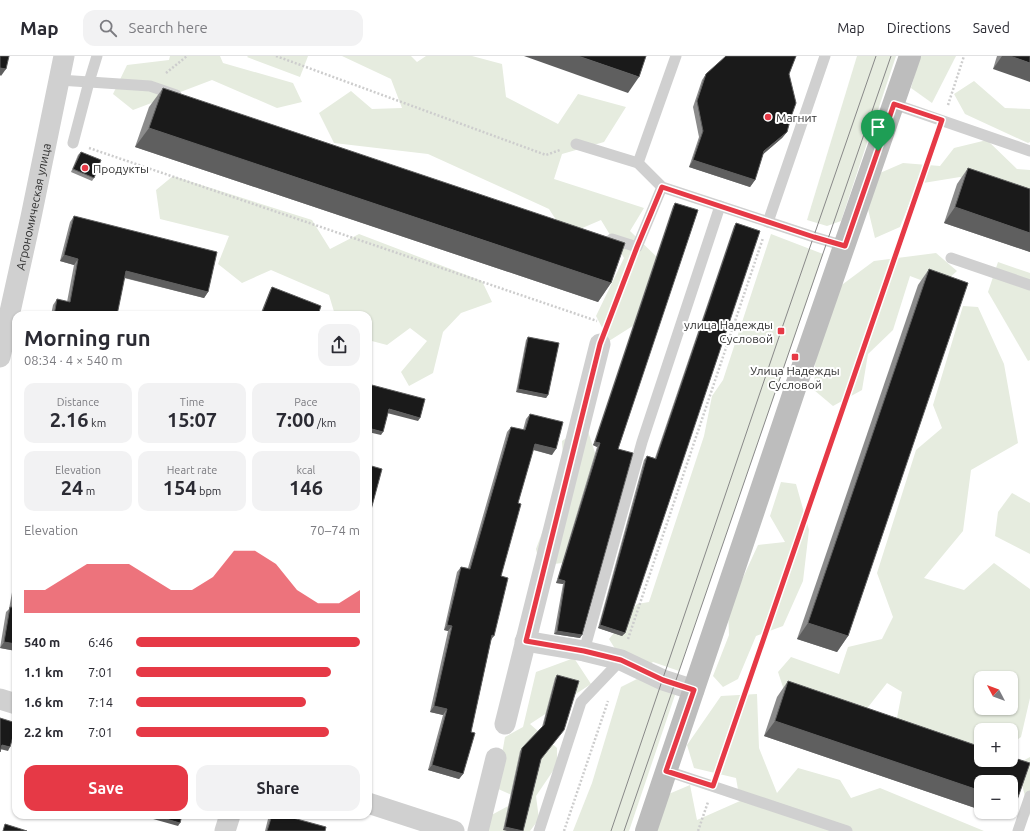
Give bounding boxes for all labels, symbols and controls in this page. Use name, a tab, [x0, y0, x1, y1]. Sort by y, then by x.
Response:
search box	[83, 10, 363, 46]
text: Map	[20, 17, 59, 39]
icon: search	[97, 17, 119, 39]
text: Search here	[129, 19, 208, 36]
text: Map	[837, 20, 865, 36]
text: Directions	[887, 20, 951, 36]
text: Saved	[973, 20, 1010, 36]
pin	[861, 110, 895, 151]
place label: Магнит	[776, 111, 818, 124]
marker: Магнит	[763, 112, 773, 122]
icon: arrive	[867, 116, 889, 138]
street label: Агрономическая улица	[13, 142, 53, 271]
place label: Продукты	[93, 162, 149, 175]
marker: Продукты	[80, 163, 90, 173]
place label: улица Надежды Сусловой	[684, 318, 773, 345]
button: share	[318, 324, 360, 366]
text: Morning run	[24, 325, 151, 350]
marker: улица Надежды Сусловой	[776, 326, 786, 336]
marker: Улица Надежды Сусловой	[790, 352, 800, 362]
text: 08:34 · 4 × 540 m	[24, 353, 123, 367]
place label: Улица Надежды Сусловой	[750, 364, 840, 391]
text: Distance	[57, 396, 99, 408]
text: Time	[180, 396, 204, 408]
text: Pace	[294, 396, 318, 408]
text: 2.16	[50, 408, 89, 431]
text: 15:07	[167, 408, 217, 431]
text: 7:00	[276, 408, 315, 431]
text: km	[89, 417, 106, 429]
text: /km	[315, 417, 336, 429]
text: Elevation	[55, 464, 101, 476]
text: Heart rate	[167, 464, 217, 476]
text: kcal	[297, 464, 316, 476]
text: 24	[61, 476, 83, 499]
text: 154	[163, 476, 196, 499]
text: 146	[289, 476, 323, 499]
text: m	[83, 485, 95, 497]
text: bpm	[196, 485, 221, 497]
text: Elevation	[24, 523, 78, 537]
text: 70–74 m	[310, 523, 360, 537]
text: 540 m	[24, 635, 60, 649]
text: 6:46	[88, 635, 113, 649]
text: 1.1 km	[24, 665, 63, 679]
text: 7:01	[88, 665, 113, 679]
north arrow	[974, 671, 1018, 715]
map controls	[974, 671, 1018, 819]
text: 1.6 km	[24, 695, 63, 709]
text: 7:14	[88, 695, 113, 709]
button: +	[974, 723, 1018, 767]
text: 2.2 km	[24, 725, 63, 739]
text: 7:01	[88, 725, 113, 739]
button: Save	[24, 765, 188, 811]
button: Share	[196, 765, 360, 811]
button: −	[974, 775, 1018, 819]

